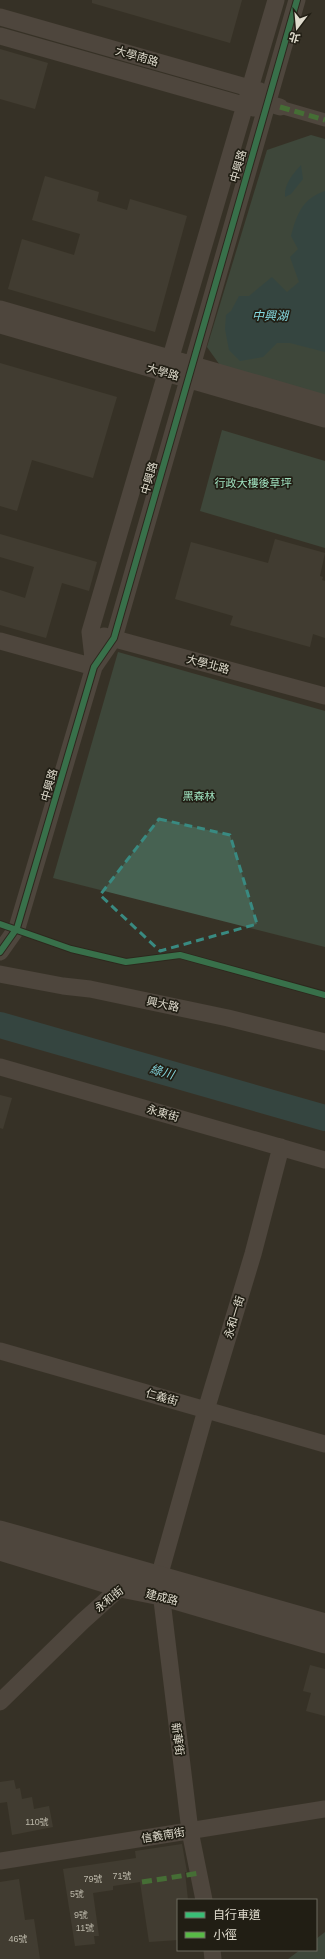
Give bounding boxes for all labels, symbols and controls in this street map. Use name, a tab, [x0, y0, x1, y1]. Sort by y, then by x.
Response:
north arrow	[277, 8, 317, 48]
text: 北	[287, 30, 301, 45]
street label: 大學南路	[114, 44, 160, 68]
street label: 中興路	[228, 148, 248, 184]
water label: 中興湖	[252, 309, 290, 323]
street label: 大學路	[145, 362, 181, 382]
street label: 中興路	[139, 460, 159, 496]
park label: 行政大樓後草坪	[215, 477, 292, 489]
street label: 大學北路	[185, 653, 231, 675]
street label: 中興路	[39, 767, 59, 803]
park label: 黑森林	[183, 790, 216, 802]
street label: 興大路	[146, 995, 180, 1013]
water label: 綠川	[149, 1062, 177, 1083]
street label: 永東街	[145, 1103, 181, 1123]
street label: 永和一街	[222, 1294, 246, 1340]
street label: 仁義街	[144, 1387, 180, 1407]
street label: 永和街	[92, 1584, 126, 1614]
street label: 建成路	[145, 1587, 179, 1607]
street label: 新華街	[170, 1722, 186, 1756]
house number: 110號	[25, 1817, 49, 1827]
street label: 信義南街	[140, 1826, 186, 1844]
house number: 71號	[112, 1871, 132, 1881]
house number: 79號	[83, 1874, 103, 1884]
house number: 5號	[70, 1889, 84, 1899]
legend	[177, 1899, 317, 1951]
text: 自行車道	[213, 1908, 261, 1922]
house number: 9號	[74, 1910, 88, 1920]
house number: 11號	[76, 1923, 94, 1933]
text: 小徑	[213, 1928, 237, 1942]
house number: 46號	[8, 1934, 28, 1944]

